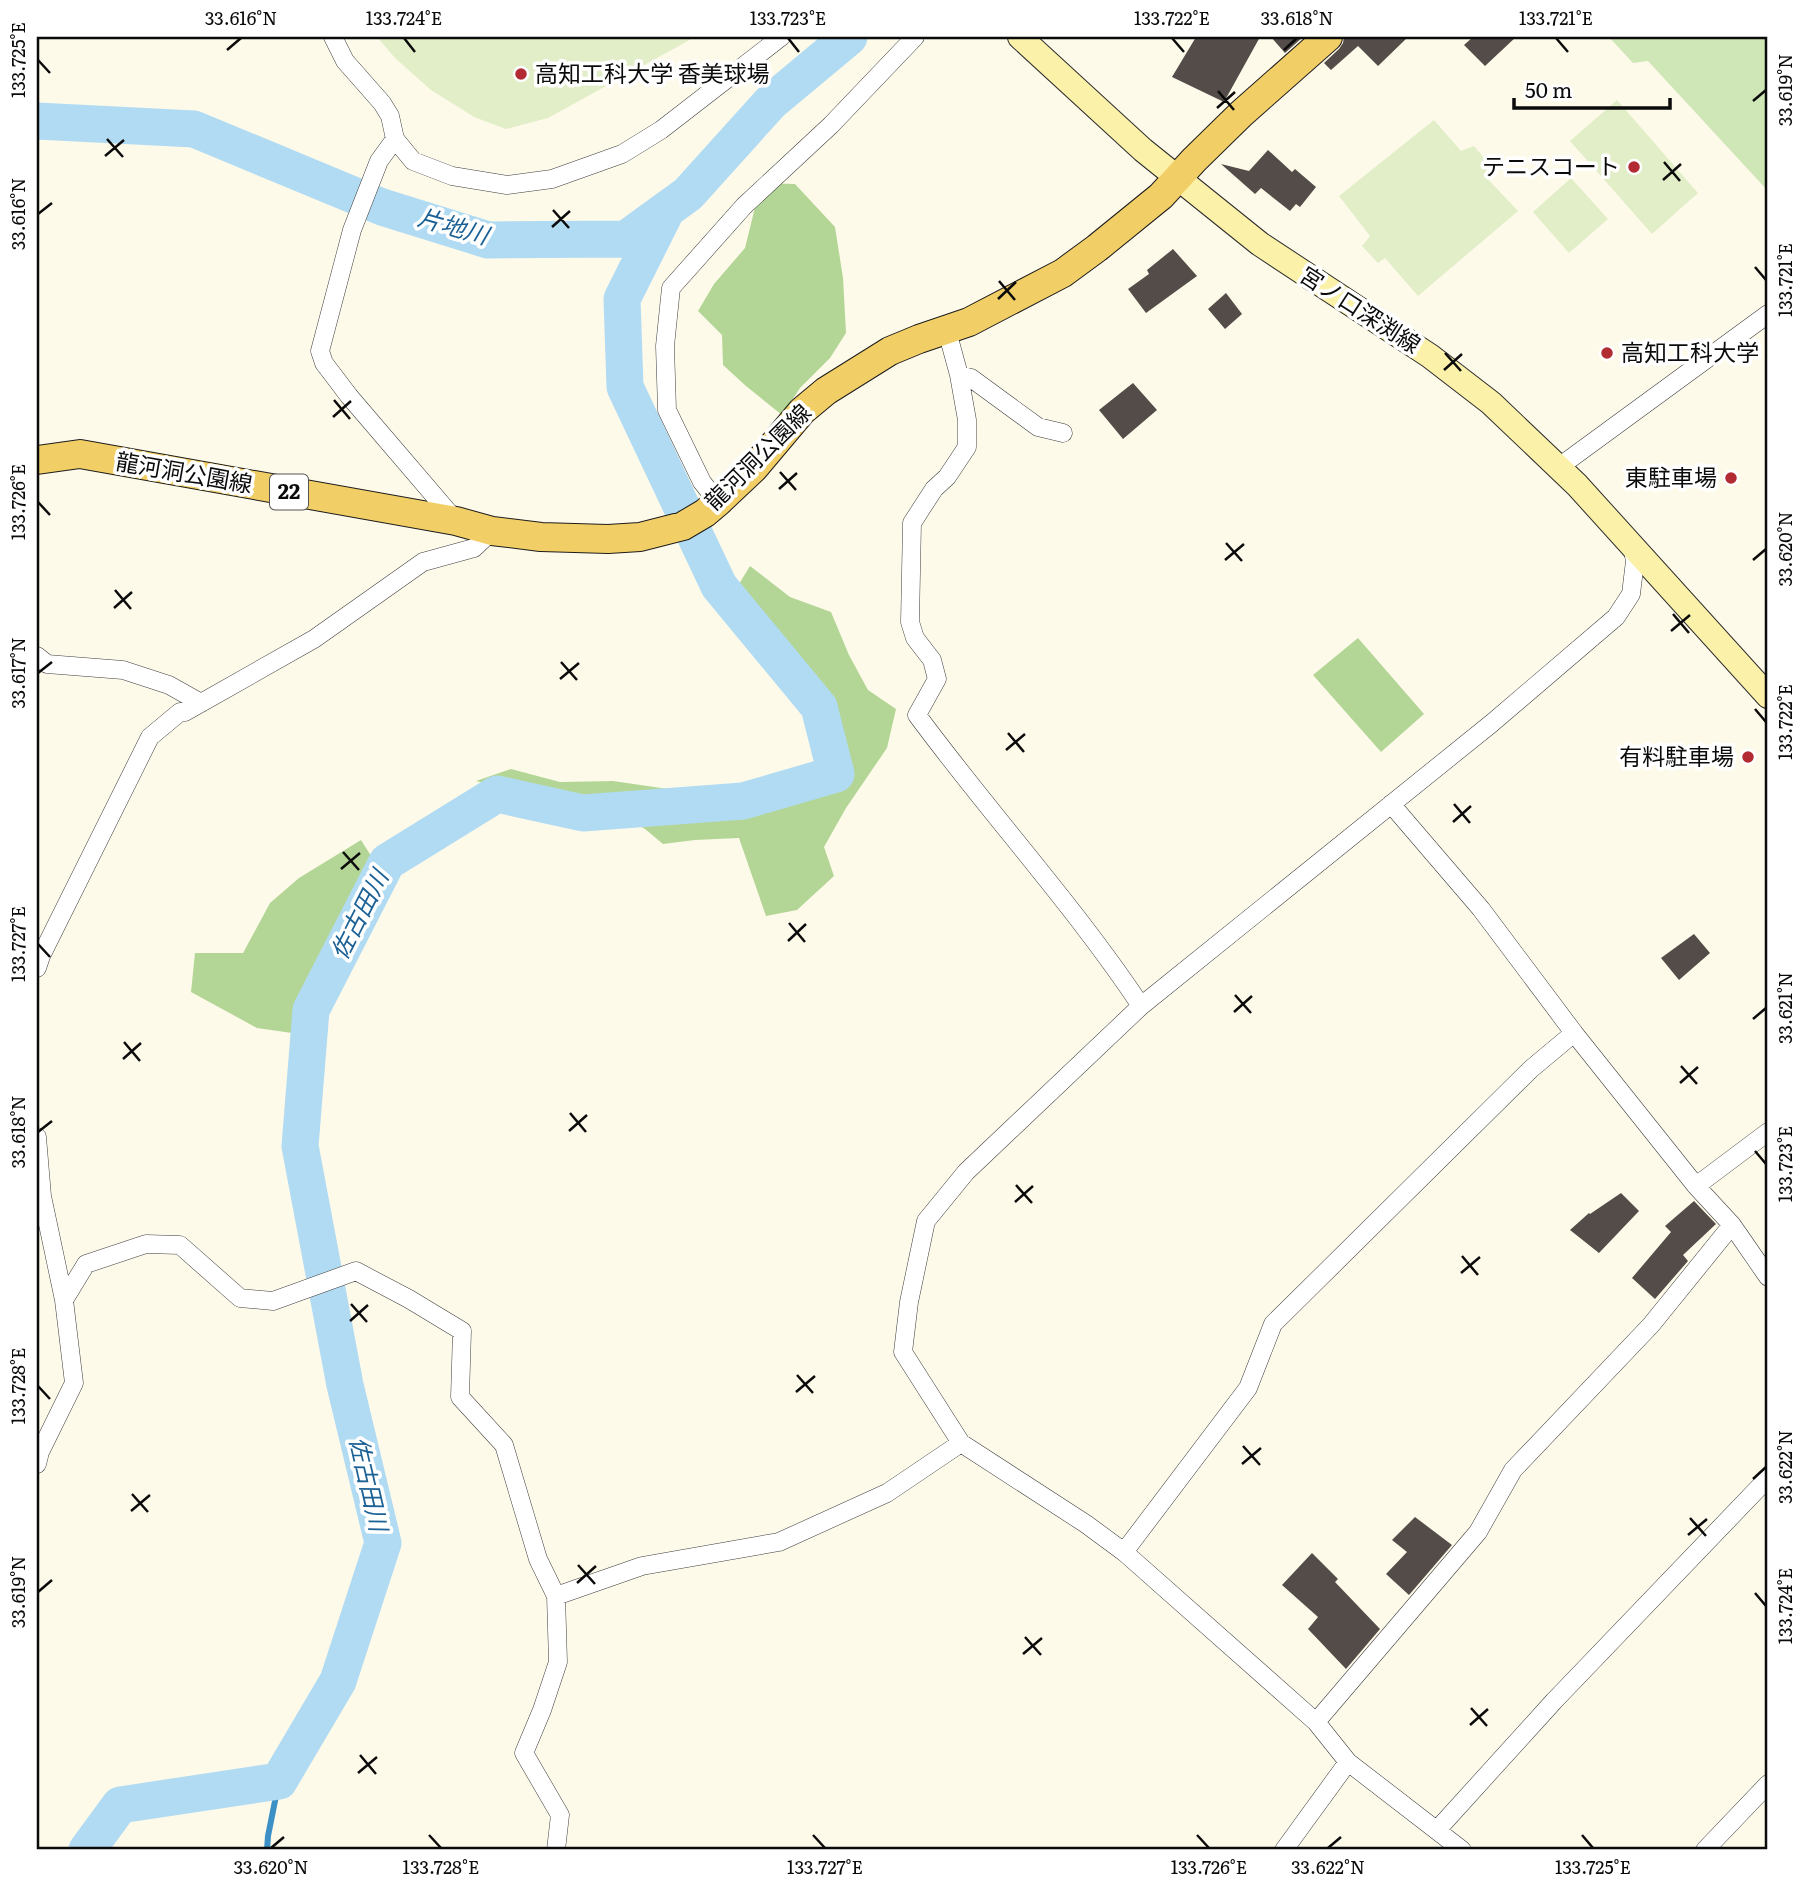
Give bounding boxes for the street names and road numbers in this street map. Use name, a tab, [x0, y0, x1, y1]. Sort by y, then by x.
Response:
street label: 宮ノ口深渕線	[1294, 256, 1428, 360]
street label: 龍河洞公園線	[696, 395, 817, 516]
street label: 龍河洞公園線	[113, 442, 255, 500]
road number: 22	[270, 475, 308, 510]

